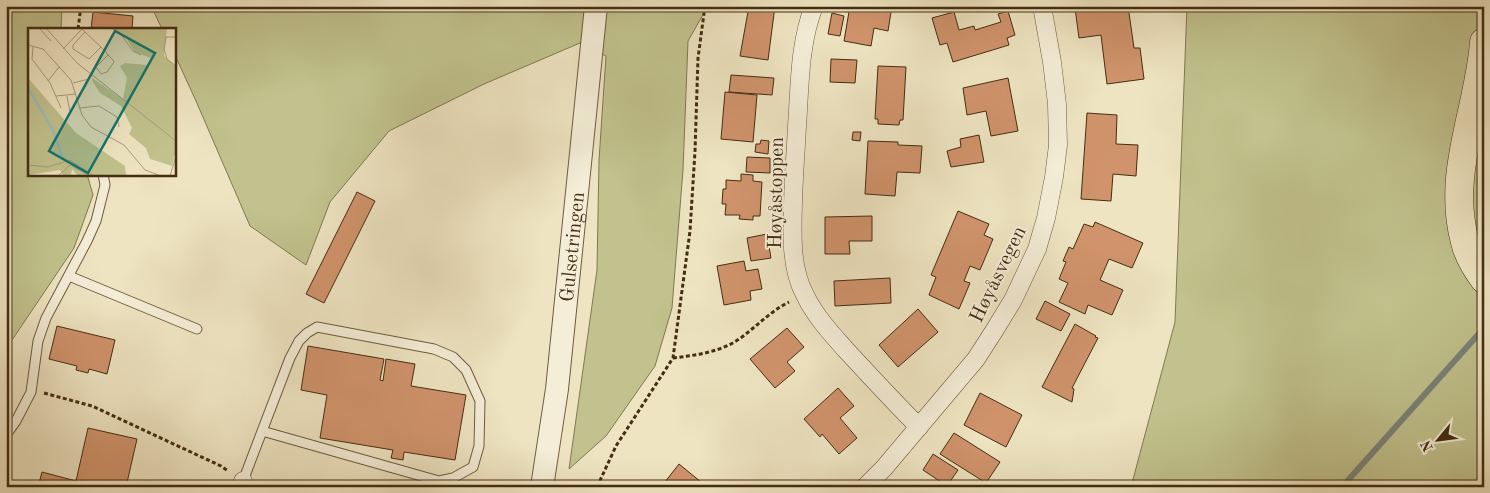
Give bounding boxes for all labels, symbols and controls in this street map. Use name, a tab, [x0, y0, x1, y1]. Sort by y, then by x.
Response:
inset map	[28, 28, 175, 175]
street label: Høyåstoppen	[766, 136, 788, 249]
street label: Gulsetringen	[558, 191, 589, 303]
street label: Høyåsvegen	[967, 223, 1031, 326]
north arrow	[1412, 416, 1462, 466]
text: N	[1419, 437, 1436, 454]

